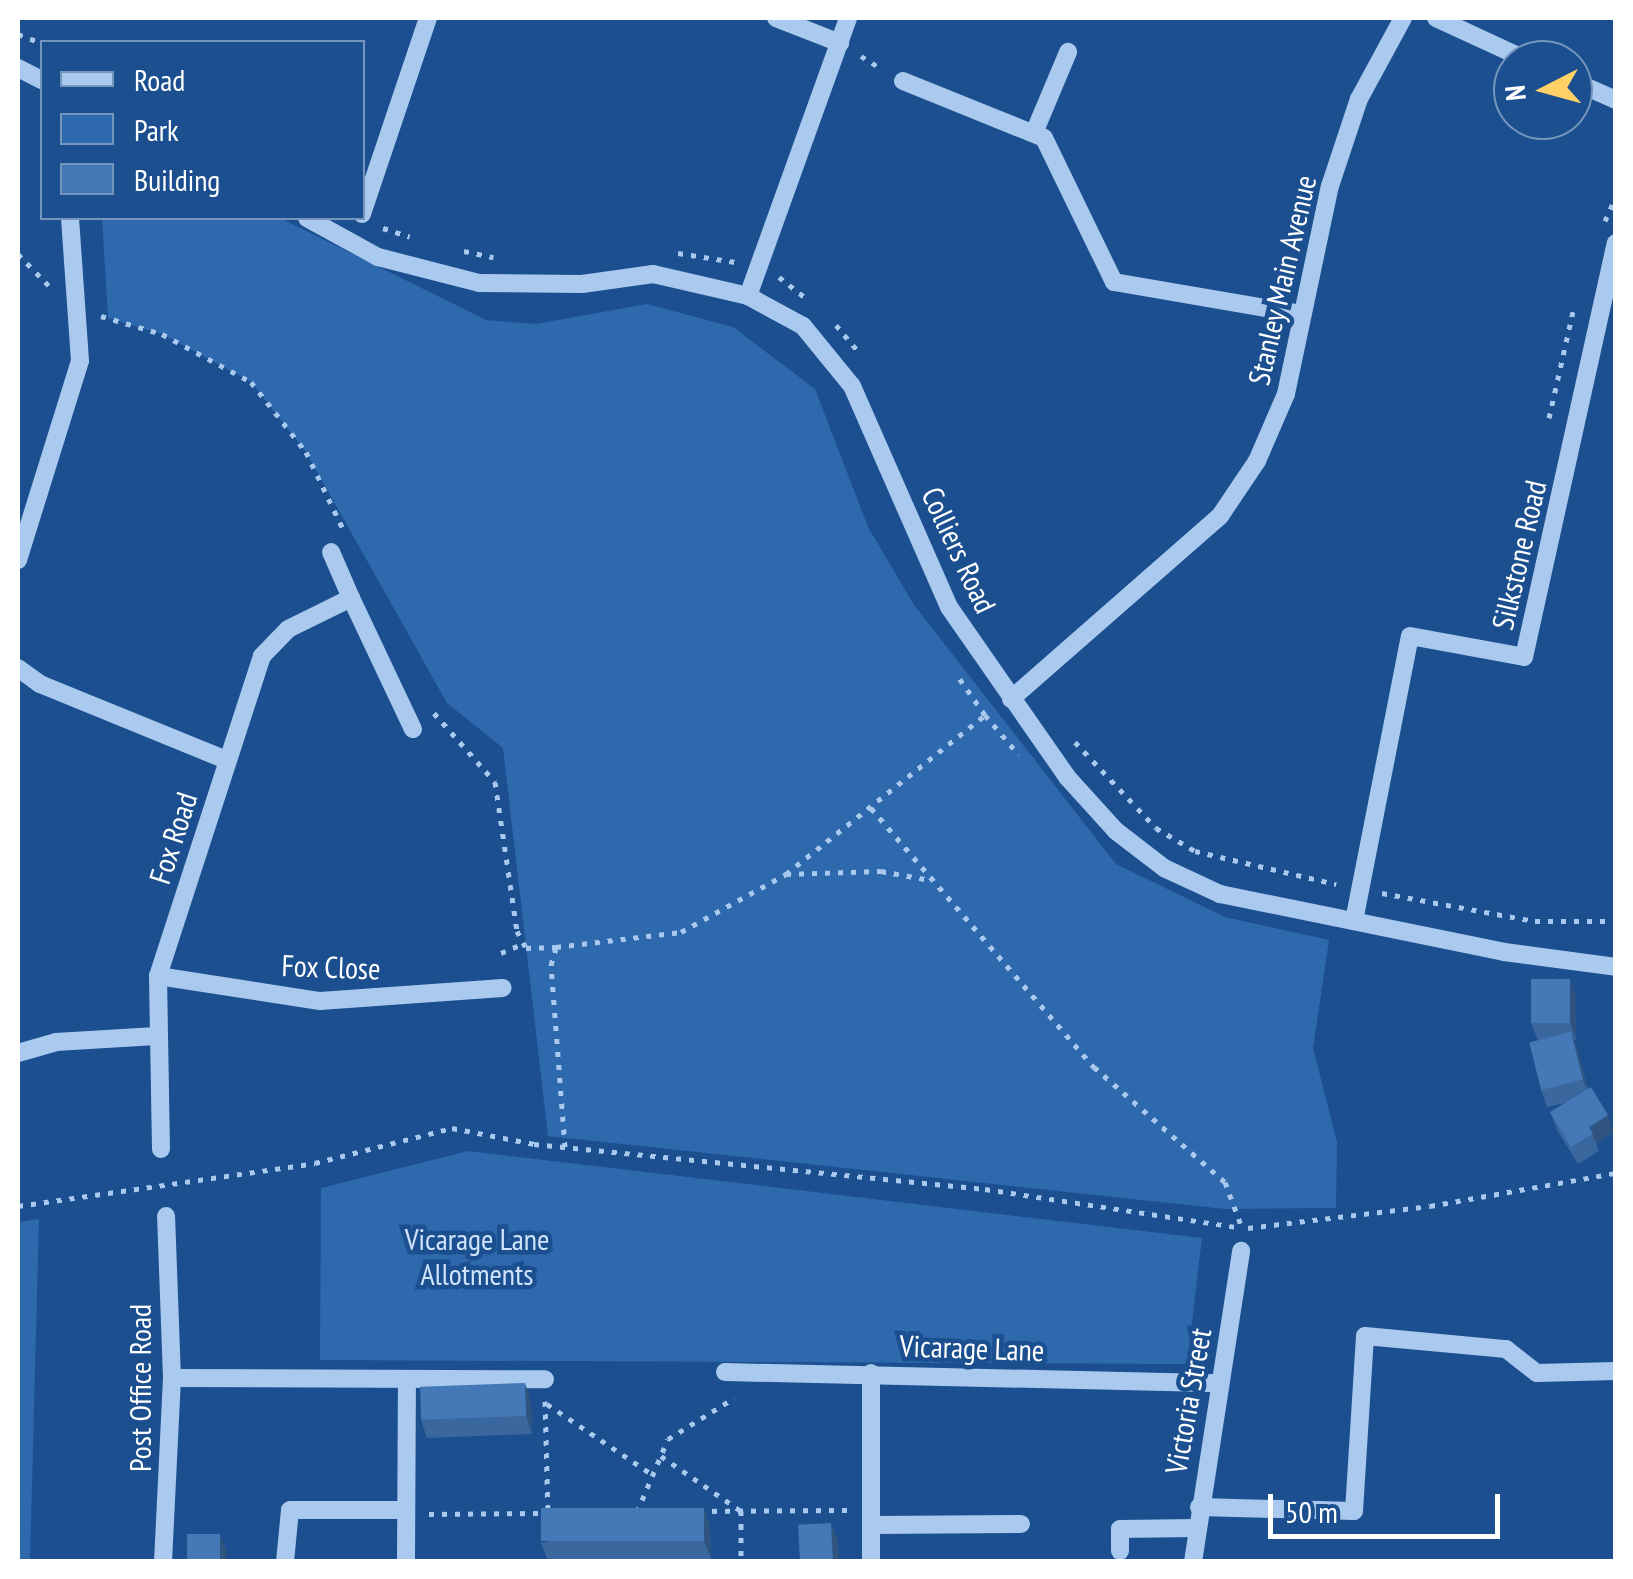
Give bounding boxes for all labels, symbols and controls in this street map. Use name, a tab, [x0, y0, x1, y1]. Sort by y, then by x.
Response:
legend	[40, 40, 365, 220]
north arrow	[1493, 40, 1593, 140]
text: Road	[134, 60, 185, 99]
text: N	[1495, 84, 1534, 102]
text: Park	[134, 110, 179, 149]
text: Building	[134, 160, 220, 199]
street label: Stanley Main Avenue	[1240, 171, 1324, 389]
street label: Silkstone Road	[1484, 477, 1554, 633]
street label: Colliers Road	[914, 481, 1004, 619]
street label: Fox Road	[141, 787, 205, 889]
street label: Fox Close	[281, 947, 381, 987]
park label: Vicarage Lane Allotments	[405, 1221, 549, 1292]
street label: Post Office Road	[122, 1304, 158, 1472]
street label: Victoria Street	[1157, 1325, 1219, 1477]
street label: Vicarage Lane	[899, 1327, 1045, 1369]
scale bar	[1273, 1474, 1506, 1536]
text: 50 m	[1285, 1492, 1338, 1531]

